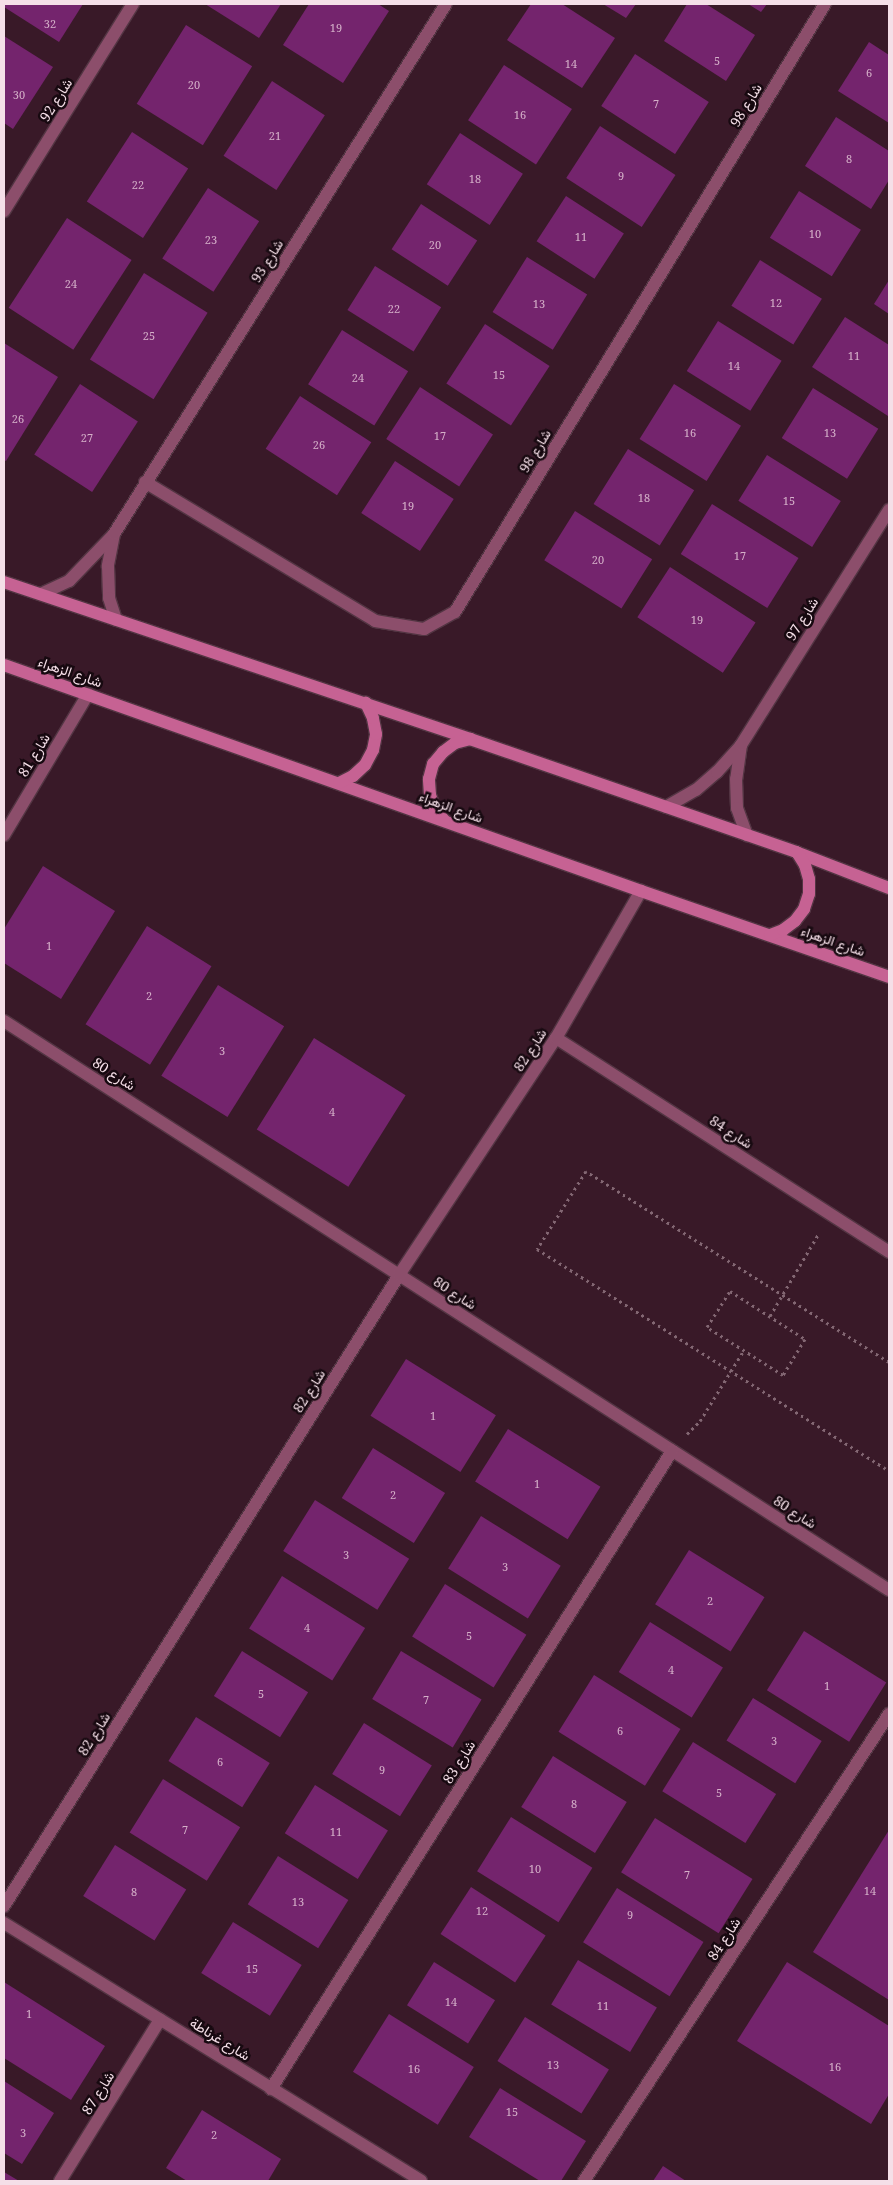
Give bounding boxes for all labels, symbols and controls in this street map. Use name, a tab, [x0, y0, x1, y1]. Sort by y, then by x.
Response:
house number: 32	[44, 17, 56, 31]
house number: 19	[330, 21, 342, 35]
house number: 5	[714, 54, 720, 68]
house number: 14	[565, 57, 577, 71]
house number: 6	[866, 66, 872, 80]
street label: شارع 92	[36, 75, 76, 125]
house number: 20	[188, 78, 200, 92]
street label: شارع 98	[727, 80, 765, 130]
house number: 30	[13, 88, 25, 102]
house number: 7	[653, 97, 659, 111]
house number: 16	[514, 108, 526, 122]
house number: 21	[269, 129, 281, 143]
house number: 8	[846, 152, 852, 166]
house number: 9	[618, 169, 624, 183]
house number: 18	[469, 172, 481, 186]
house number: 22	[132, 178, 144, 192]
house number: 10	[809, 227, 821, 241]
house number: 11	[575, 230, 587, 244]
house number: 23	[205, 233, 217, 247]
street label: شارع 93	[247, 236, 287, 286]
house number: 20	[429, 238, 441, 252]
house number: 24	[65, 277, 77, 291]
house number: 12	[770, 296, 782, 310]
house number: 13	[533, 297, 545, 311]
house number: 22	[388, 302, 400, 316]
house number: 25	[143, 329, 155, 343]
house number: 11	[848, 349, 860, 363]
house number: 14	[728, 359, 740, 373]
house number: 15	[493, 368, 505, 382]
house number: 24	[352, 371, 364, 385]
house number: 26	[12, 412, 24, 426]
street label: شارع 98	[516, 426, 554, 476]
house number: 16	[684, 426, 696, 440]
house number: 13	[824, 426, 836, 440]
house number: 17	[434, 429, 446, 443]
house number: 27	[81, 431, 93, 445]
house number: 26	[313, 438, 325, 452]
house number: 18	[638, 491, 650, 505]
house number: 15	[783, 494, 795, 508]
house number: 19	[402, 499, 414, 513]
house number: 17	[734, 549, 746, 563]
house number: 20	[592, 553, 604, 567]
street label: شارع 97	[782, 594, 822, 644]
house number: 19	[691, 613, 703, 627]
street label: شارع الزهراء	[36, 653, 104, 691]
street label: شارع 81	[15, 730, 53, 780]
street label: شارع الزهراء	[417, 788, 485, 826]
street label: شارع الزهراء	[799, 922, 867, 960]
house number: 1	[46, 939, 52, 953]
house number: 2	[146, 989, 152, 1003]
street label: شارع 82	[510, 1026, 550, 1074]
house number: 3	[219, 1044, 225, 1058]
street label: شارع 80	[90, 1054, 138, 1094]
house number: 4	[329, 1105, 335, 1119]
street label: شارع 84	[707, 1112, 755, 1152]
street label: شارع 80	[431, 1273, 479, 1313]
street label: شارع 82	[289, 1366, 329, 1416]
house number: 1	[430, 1409, 436, 1423]
house number: 1	[534, 1477, 540, 1491]
house number: 2	[390, 1488, 396, 1502]
street label: شارع 80	[771, 1492, 819, 1532]
house number: 3	[343, 1548, 349, 1562]
house number: 3	[502, 1560, 508, 1574]
house number: 2	[707, 1594, 713, 1608]
house number: 4	[304, 1621, 310, 1635]
house number: 5	[466, 1629, 472, 1643]
house number: 4	[668, 1663, 674, 1677]
house number: 1	[824, 1679, 830, 1693]
house number: 5	[258, 1687, 264, 1701]
house number: 7	[423, 1693, 429, 1707]
street label: شارع 82	[74, 1709, 114, 1759]
house number: 6	[617, 1724, 623, 1738]
house number: 3	[771, 1734, 777, 1748]
street label: شارع 83	[439, 1737, 479, 1787]
house number: 6	[217, 1755, 223, 1769]
house number: 9	[379, 1763, 385, 1777]
house number: 5	[716, 1786, 722, 1800]
house number: 8	[571, 1797, 577, 1811]
house number: 7	[182, 1823, 188, 1837]
house number: 11	[330, 1825, 342, 1839]
house number: 10	[529, 1862, 541, 1876]
house number: 7	[684, 1868, 690, 1882]
house number: 14	[864, 1884, 876, 1898]
house number: 8	[131, 1885, 137, 1899]
house number: 13	[292, 1895, 304, 1909]
house number: 12	[476, 1904, 488, 1918]
house number: 9	[627, 1908, 633, 1922]
street label: شارع 84	[704, 1915, 744, 1963]
house number: 15	[246, 1962, 258, 1976]
house number: 14	[445, 1995, 457, 2009]
house number: 11	[597, 1999, 609, 2013]
house number: 1	[26, 2007, 32, 2021]
street label: شارع غرناطة	[187, 2014, 253, 2064]
house number: 13	[547, 2058, 559, 2072]
house number: 16	[829, 2060, 841, 2074]
house number: 16	[408, 2062, 420, 2076]
street label: شارع 87	[78, 2068, 118, 2118]
house number: 15	[506, 2105, 518, 2119]
house number: 3	[20, 2126, 26, 2140]
house number: 2	[211, 2128, 217, 2142]

